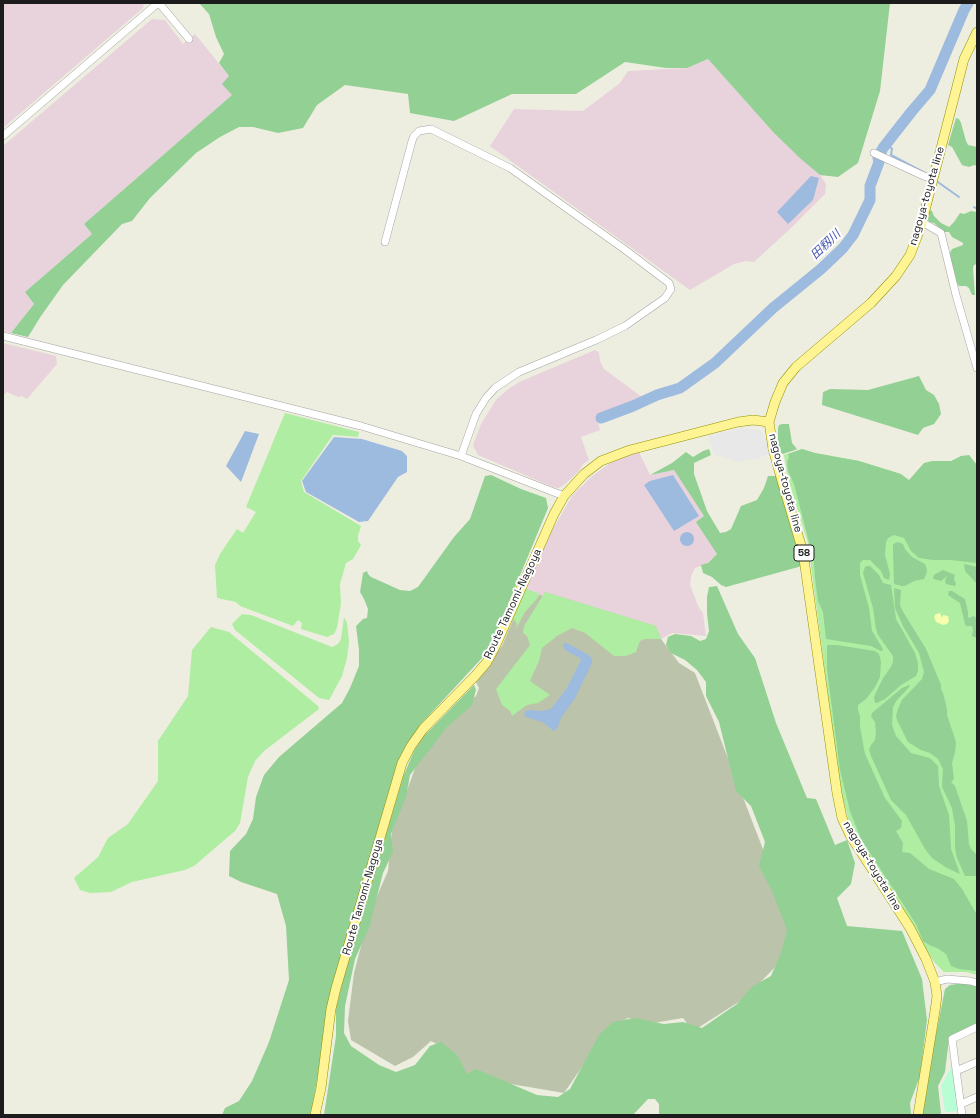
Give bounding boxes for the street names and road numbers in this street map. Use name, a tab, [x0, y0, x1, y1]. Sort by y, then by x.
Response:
street label: nagoya-toyota line	[907, 145, 947, 247]
street label: nagoya-toyota line	[765, 432, 805, 534]
road number: 58	[794, 545, 814, 561]
street label: Route Tamomi-Nagoya	[482, 547, 544, 661]
street label: nagoya-toyota line	[840, 819, 904, 913]
street label: Route Tamomi-Nagoya	[340, 837, 386, 957]

